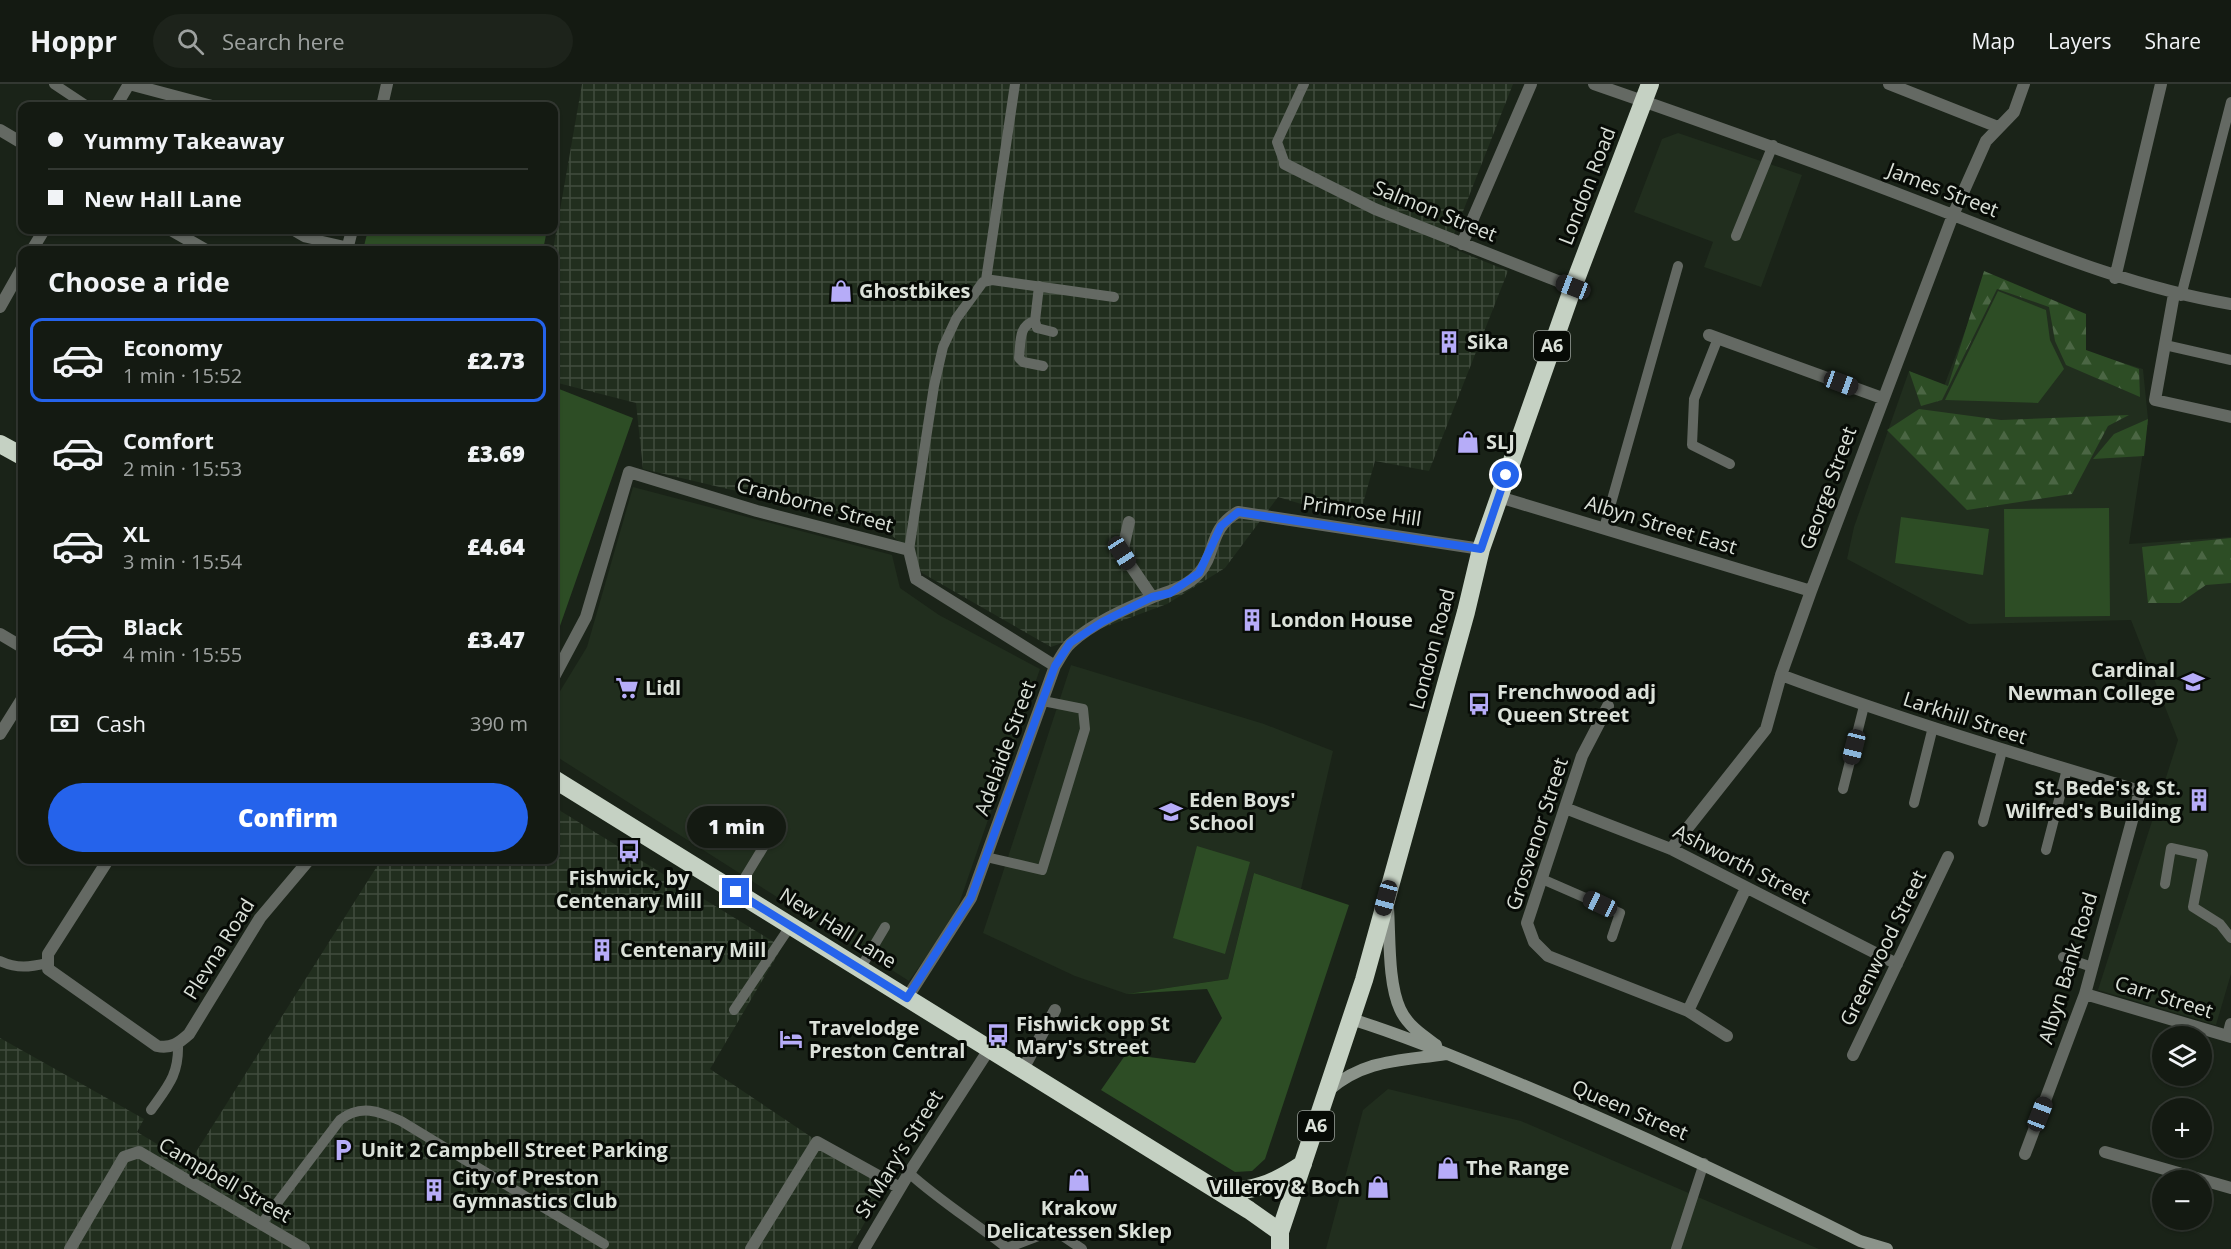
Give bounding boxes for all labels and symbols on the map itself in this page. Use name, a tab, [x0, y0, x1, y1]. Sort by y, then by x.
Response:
street label: London Road	[1552, 123, 1621, 249]
street label: James Street	[1882, 155, 2003, 223]
street label: Salmon Street	[1369, 173, 1501, 248]
car	[1553, 272, 1593, 302]
place label: Ghostbikes	[859, 277, 971, 304]
shop icon: Ghostbikes	[828, 278, 854, 304]
place label: Sika	[1467, 328, 1509, 355]
building icon: Sika	[1436, 329, 1462, 355]
road number: A6	[1534, 331, 1570, 361]
car	[1821, 368, 1861, 398]
street label: George Street	[1793, 423, 1862, 553]
place label: SLJ	[1486, 428, 1515, 455]
shop icon: SLJ	[1455, 429, 1481, 455]
route start	[1492, 461, 1519, 488]
street label: Cranborne Street	[734, 471, 896, 538]
street label: Primrose Hill	[1301, 489, 1423, 532]
street label: Albyn Street East	[1582, 489, 1740, 560]
car	[1105, 533, 1139, 573]
street label: London Road	[1402, 585, 1461, 712]
place label: London House	[1270, 606, 1413, 633]
building icon: London House	[1239, 607, 1265, 633]
place label: Cardinal Newman College	[2007, 656, 2175, 706]
school or university icon: Cardinal Newman College	[2180, 669, 2206, 695]
place label: Lidl	[645, 674, 681, 701]
supermarket icon: Lidl	[614, 675, 640, 701]
street label: Adelaide Street	[968, 677, 1041, 819]
place label: Frenchwood adj Queen Street	[1497, 678, 1656, 728]
street label: Larkhill Street	[1900, 685, 2031, 750]
bus stop icon: Frenchwood adj Queen Street	[1466, 691, 1492, 717]
car	[1841, 727, 1867, 767]
street label: Grosvenor Street	[1499, 754, 1574, 914]
place label: St. Bede's & St. Wilfred's Building	[2006, 774, 2182, 824]
place label: Eden Boys' School	[1189, 786, 1295, 836]
building icon: St. Bede's & St. Wilfred's Building	[2186, 787, 2212, 813]
school or university icon: Eden Boys' School	[1158, 799, 1184, 825]
callout: 1 min	[686, 805, 786, 847]
street label: Ashworth Street	[1669, 817, 1815, 910]
bus stop icon: Fishwick, by Centenary Mill	[616, 838, 642, 864]
place label: Fishwick, by Centenary Mill	[556, 864, 702, 914]
street label: Greenwood Street	[1833, 865, 1932, 1030]
route end	[722, 878, 749, 905]
car	[1373, 878, 1399, 918]
street label: New Hall Lane	[775, 881, 902, 974]
car	[1580, 888, 1620, 920]
street label: Albyn Bank Road	[2032, 889, 2103, 1047]
street label: Plevna Road	[177, 893, 260, 1004]
place label: Centenary Mill	[620, 936, 766, 963]
building icon: Centenary Mill	[589, 937, 615, 963]
street label: Carr Street	[2112, 969, 2216, 1024]
place label: Fishwick opp St Mary's Street	[1016, 1010, 1170, 1060]
place label: Travelodge Preston Central	[809, 1014, 965, 1064]
bus stop icon: Fishwick opp St Mary's Street	[985, 1022, 1011, 1048]
hotel icon: Travelodge Preston Central	[778, 1026, 804, 1052]
street label: Queen Street	[1568, 1073, 1692, 1146]
street label: St Mary's Street	[849, 1085, 949, 1223]
car	[2025, 1094, 2055, 1134]
road number: A6	[1298, 1111, 1334, 1141]
street label: Campbell Street	[154, 1131, 297, 1229]
place label: Unit 2 Campbell Street Parking	[361, 1136, 669, 1163]
parking icon: Unit 2 Campbell Street Parking	[330, 1137, 356, 1163]
place label: The Range	[1466, 1154, 1569, 1181]
shop icon: The Range	[1435, 1155, 1461, 1181]
place label: City of Preston Gymnastics Club	[452, 1164, 618, 1214]
shop icon: Krakow Delicatessen Sklep	[1066, 1167, 1092, 1193]
place label: Villeroy & Boch	[1209, 1173, 1360, 1200]
shop icon: Villeroy & Boch	[1365, 1174, 1391, 1200]
building icon: City of Preston Gymnastics Club	[421, 1177, 447, 1203]
place label: Krakow Delicatessen Sklep	[986, 1194, 1172, 1244]

